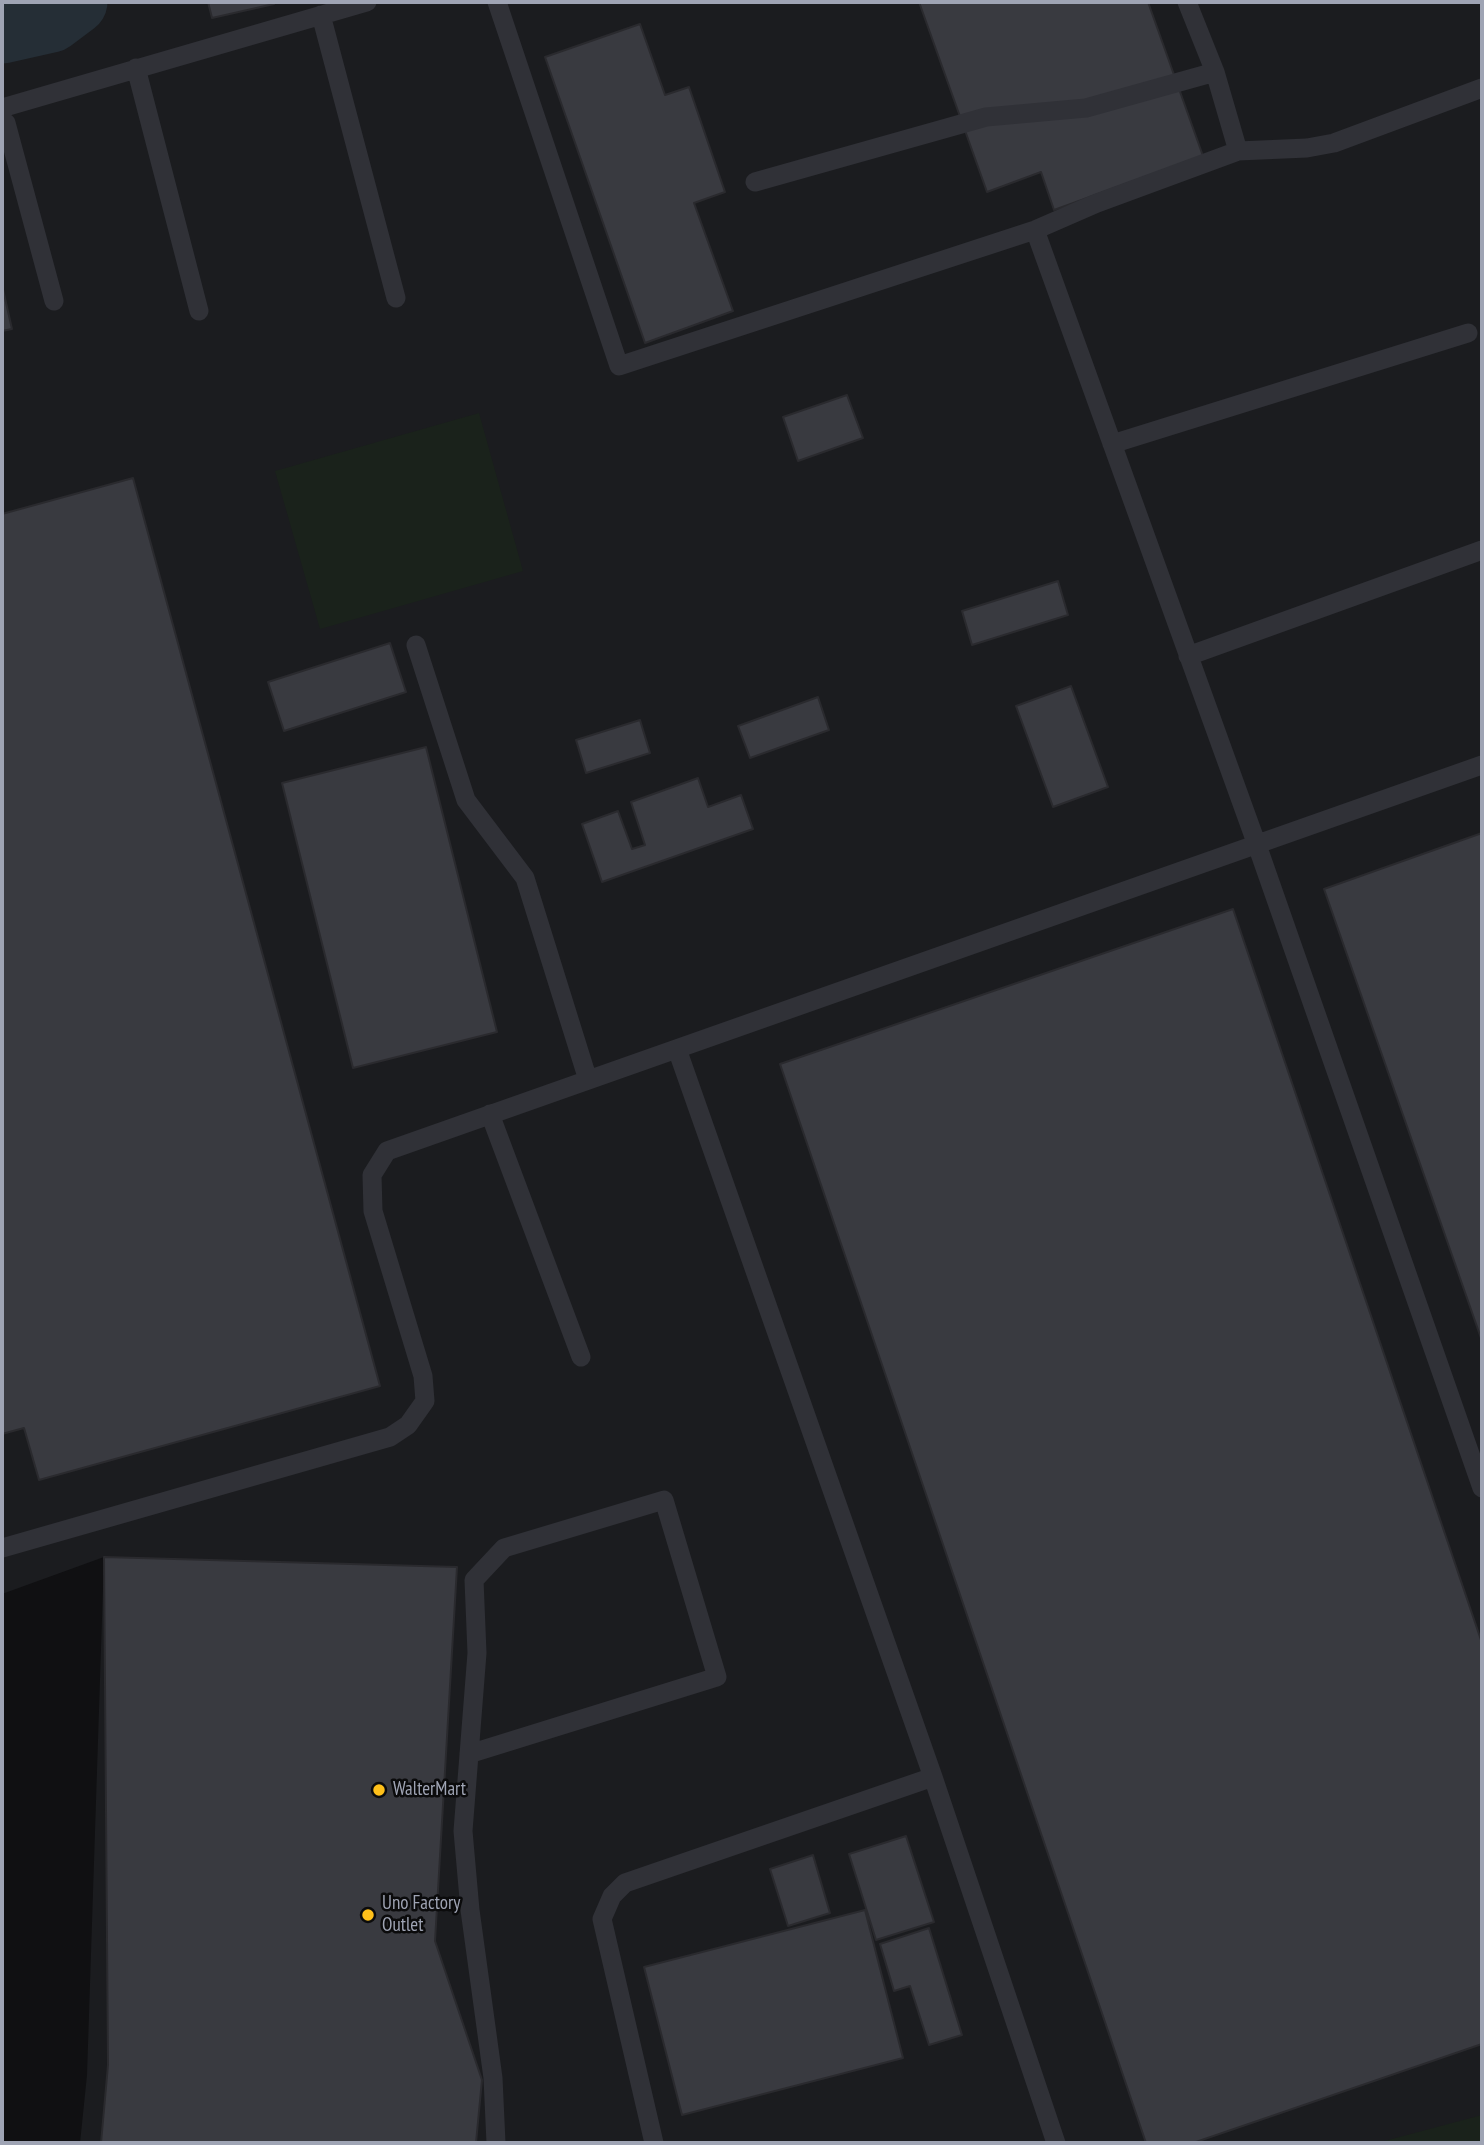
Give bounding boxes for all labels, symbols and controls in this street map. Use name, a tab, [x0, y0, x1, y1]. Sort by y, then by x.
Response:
place label: WalterMart	[393, 1779, 466, 1801]
marker: WalterMart	[371, 1782, 387, 1798]
place label: Uno Factory Outlet	[382, 1893, 460, 1937]
marker: Uno Factory Outlet	[360, 1907, 376, 1923]

